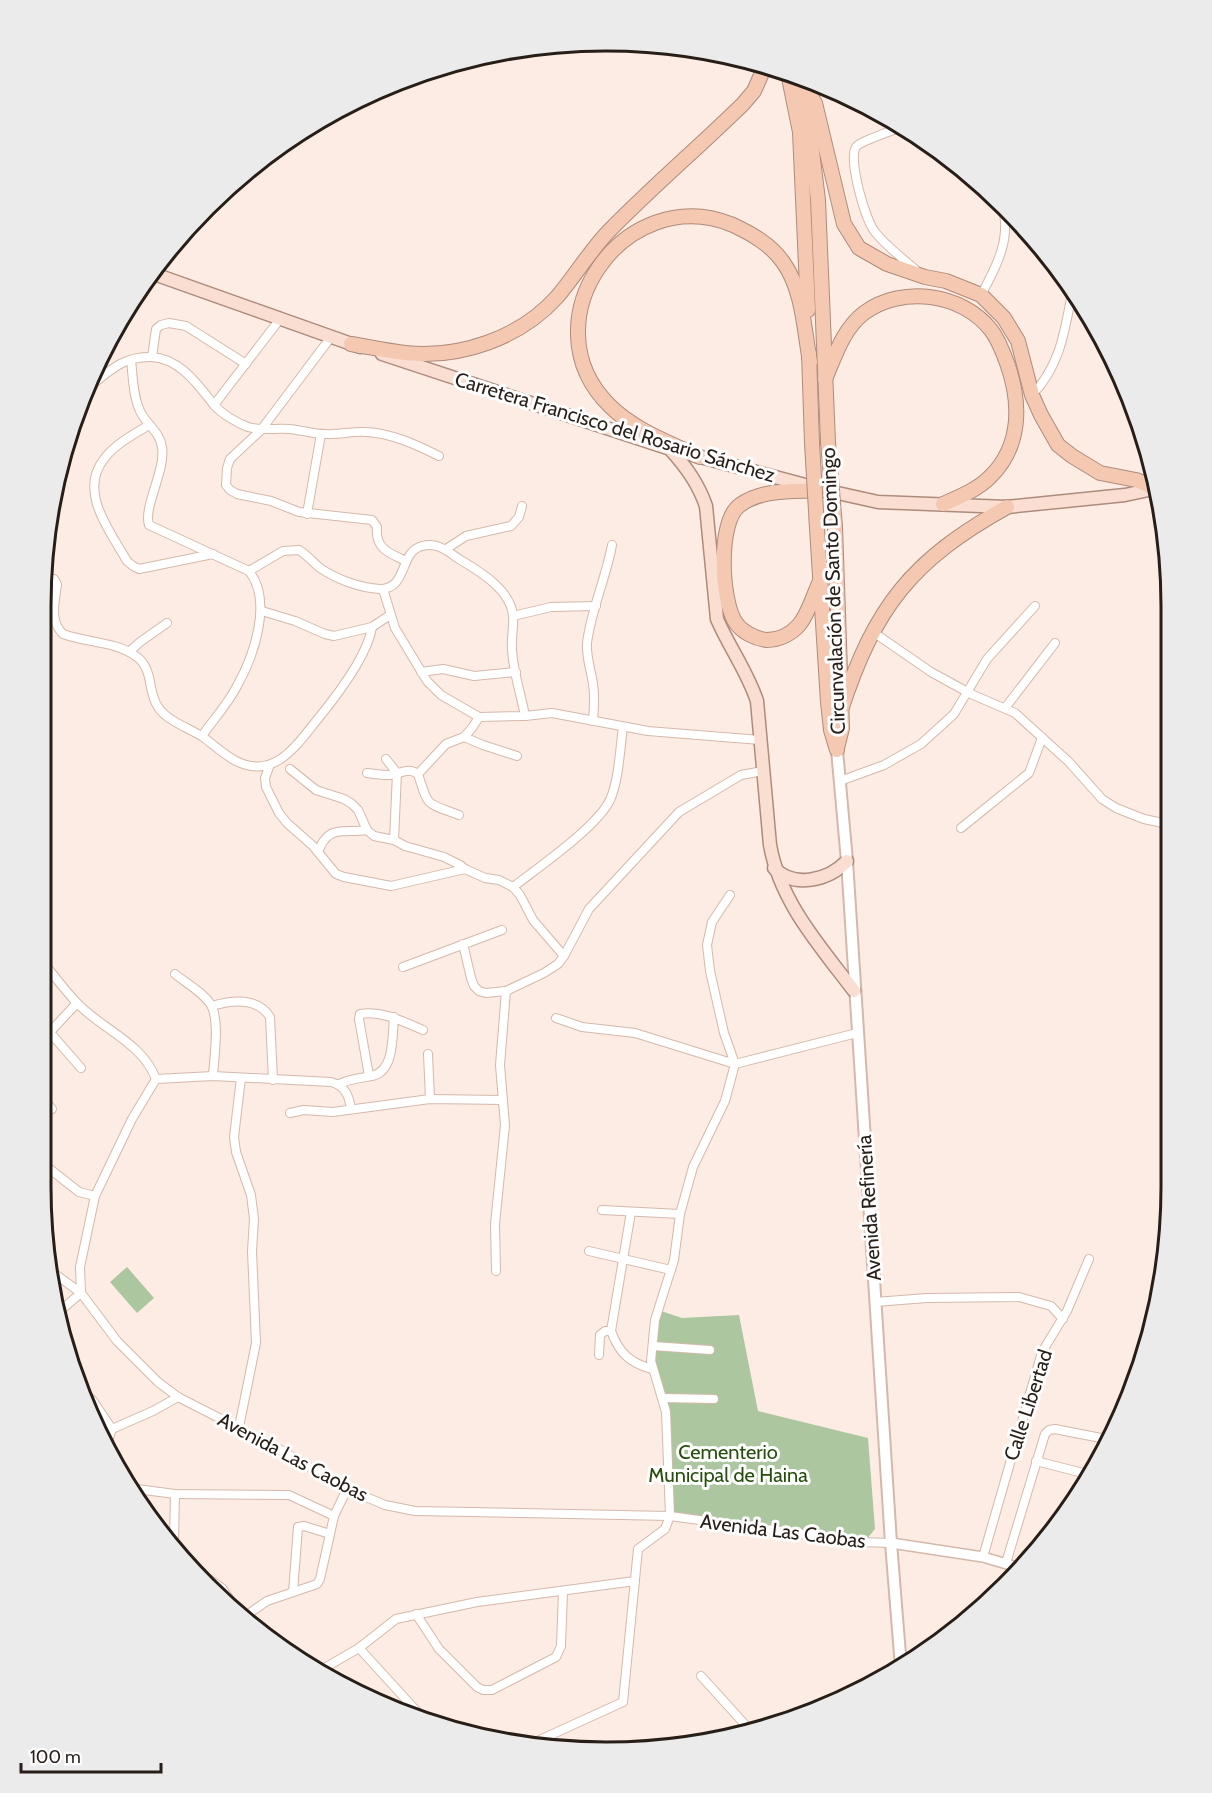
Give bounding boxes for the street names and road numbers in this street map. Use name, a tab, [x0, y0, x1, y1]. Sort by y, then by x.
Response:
street label: Carretera Francisco del Rosario Sánchez	[452, 367, 778, 487]
street label: Circunvalación de Santo Domingo	[816, 447, 850, 735]
street label: Avenida Refinería	[852, 1134, 886, 1282]
street label: Calle Libertad	[999, 1346, 1057, 1464]
street label: Avenida Las Caobas	[214, 1407, 372, 1507]
street label: Avenida Las Caobas	[699, 1509, 867, 1553]

